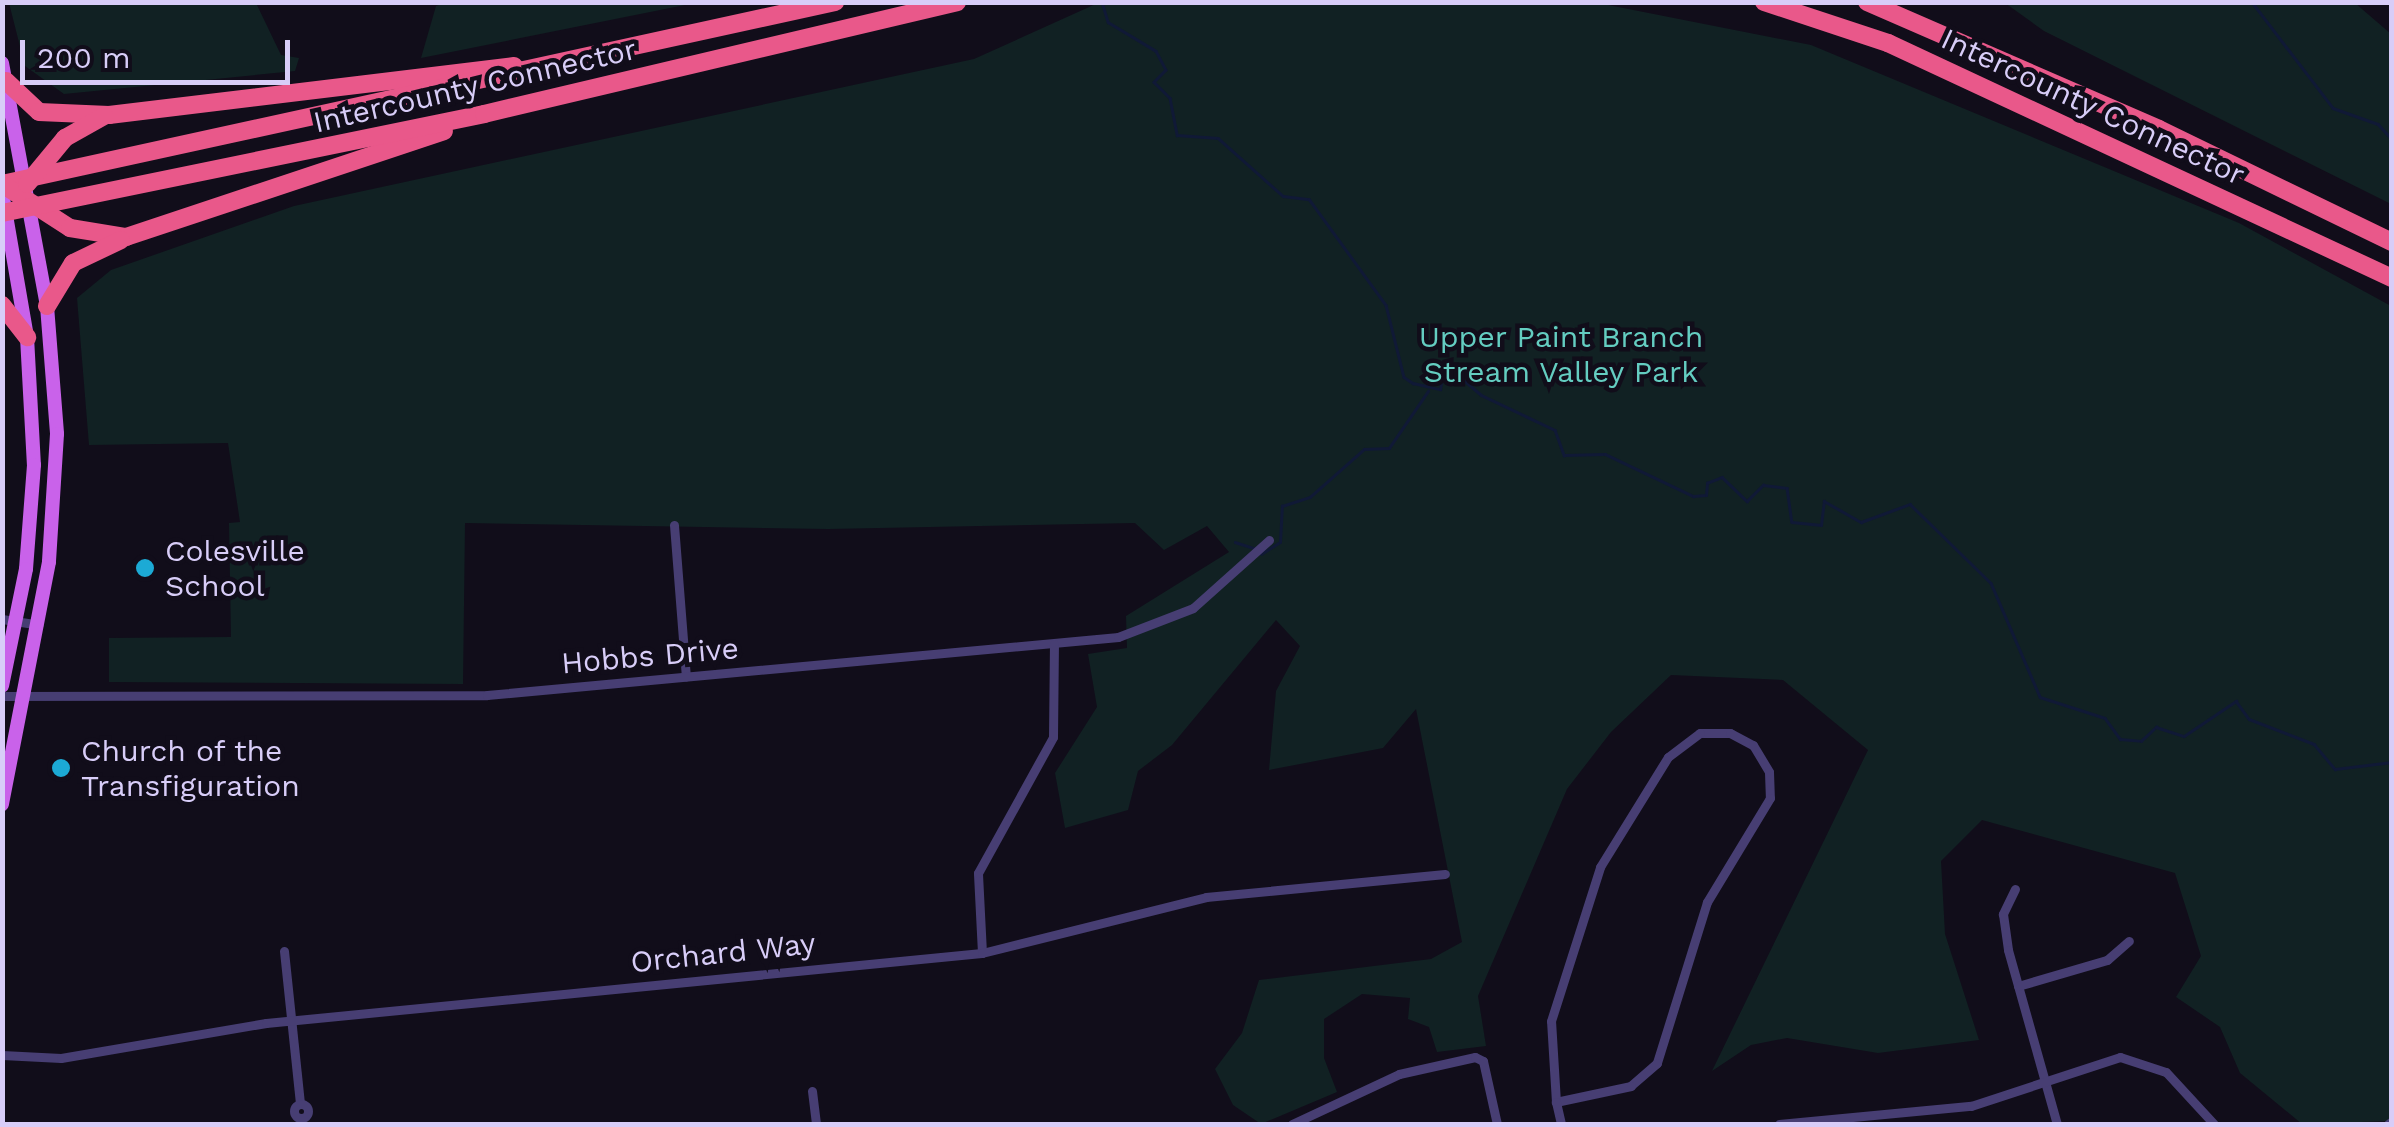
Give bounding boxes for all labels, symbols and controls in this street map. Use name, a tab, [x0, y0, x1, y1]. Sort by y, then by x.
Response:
scale bar	[25, 20, 295, 82]
street label: Intercounty Connector	[1935, 21, 2251, 193]
street label: Intercounty Connector	[310, 31, 640, 141]
text: 200 m	[37, 40, 131, 75]
park label: Upper Paint Branch Stream Valley Park	[1418, 319, 1704, 390]
place label: Colesville School	[165, 533, 305, 604]
marker: Colesville School	[134, 557, 156, 579]
street label: Hobbs Drive	[560, 630, 740, 682]
place label: Church of the Transfiguration	[81, 733, 300, 804]
marker: Church of the Transfiguration	[50, 757, 72, 779]
street label: Orchard Way	[628, 925, 818, 981]

